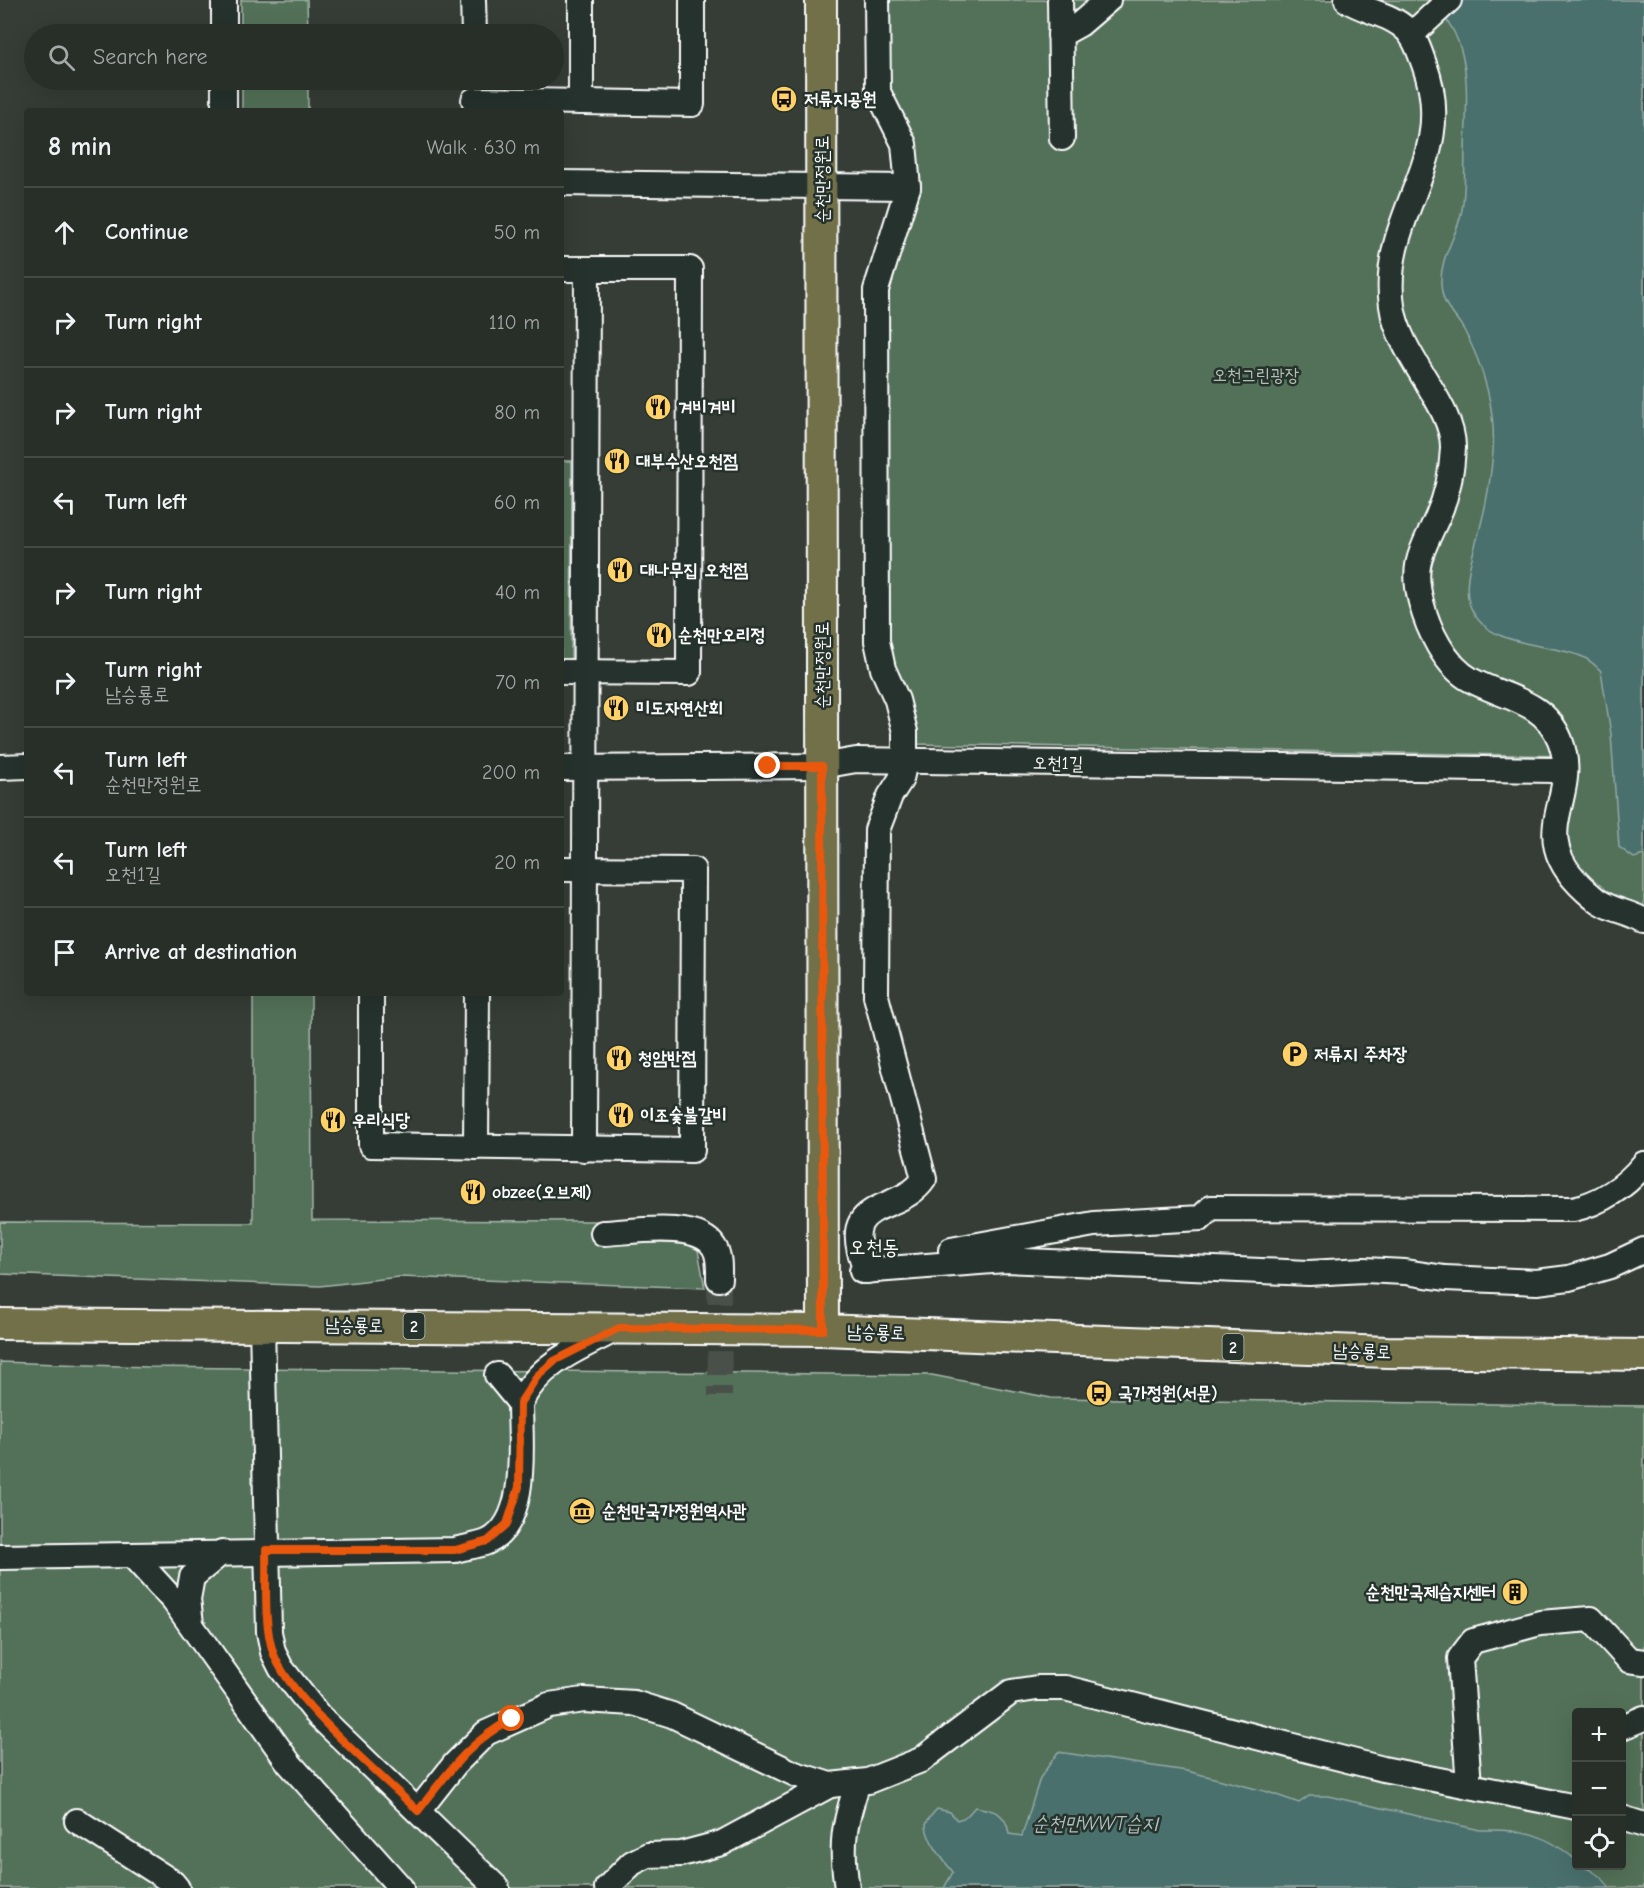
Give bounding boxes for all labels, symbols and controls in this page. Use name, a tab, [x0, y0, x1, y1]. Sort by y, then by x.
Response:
search box	[24, 24, 564, 90]
icon: search	[45, 41, 78, 74]
text: Search here	[93, 44, 208, 70]
bus stop icon: 저류지공원	[769, 84, 799, 114]
place label: 저류지공원	[804, 89, 876, 110]
text: 8 min	[48, 132, 112, 162]
text: Walk · 630 m	[426, 136, 540, 159]
street label: 순천만정원로	[812, 136, 833, 222]
icon: ahead	[48, 216, 81, 249]
text: Continue	[105, 219, 188, 245]
text: 50 m	[494, 221, 540, 244]
icon: right	[48, 306, 81, 339]
text: Turn right	[105, 309, 202, 335]
text: 110 m	[489, 311, 540, 334]
park label: 오천그린광장	[1213, 365, 1299, 386]
restaurant icon: 겨비겨비	[643, 392, 673, 422]
icon: right	[48, 396, 81, 429]
place label: 겨비겨비	[678, 397, 736, 418]
text: Turn right	[105, 399, 202, 425]
text: 80 m	[494, 401, 540, 424]
restaurant icon: 대부수산오천점	[602, 446, 632, 476]
place label: 대부수산오천점	[636, 451, 738, 472]
icon: left	[48, 486, 81, 519]
text: Turn left	[105, 489, 187, 515]
text: 60 m	[494, 491, 540, 514]
restaurant icon: 대나무집 오천점	[605, 555, 635, 585]
place label: 대나무집 오천점	[640, 560, 748, 581]
icon: right	[48, 576, 81, 609]
text: Turn right	[105, 579, 202, 605]
text: 40 m	[495, 581, 540, 604]
restaurant icon: 순천만오리정	[644, 620, 674, 650]
street label: 순천만정원로	[812, 622, 833, 708]
place label: 순천만오리정	[678, 625, 765, 646]
text: Turn right	[105, 657, 202, 683]
icon: right	[48, 666, 81, 699]
text: 70 m	[495, 671, 540, 694]
text: 남승룡로	[105, 683, 169, 706]
restaurant icon: 미도자연산회	[601, 693, 631, 723]
place label: 미도자연산회	[636, 698, 723, 719]
text: Turn left	[105, 747, 187, 773]
route end	[754, 752, 780, 778]
street label: 오천1길	[1033, 753, 1084, 774]
icon: left	[48, 756, 81, 789]
text: 200 m	[482, 761, 540, 784]
text: 순천만정원로	[105, 773, 202, 796]
text: Turn left	[105, 837, 187, 863]
icon: left	[48, 846, 81, 879]
text: 20 m	[494, 851, 540, 874]
text: 오천1길	[105, 863, 161, 886]
icon: arrive	[48, 936, 81, 969]
text: Arrive at destination	[105, 939, 297, 965]
parking icon: 저류지 주차장	[1280, 1039, 1310, 1069]
restaurant icon: 청암반점	[604, 1043, 634, 1073]
place label: 저류지 주차장	[1314, 1044, 1408, 1065]
place label: 청암반점	[638, 1048, 696, 1069]
restaurant icon: 이조숯불갈비	[606, 1100, 636, 1130]
restaurant icon: 우리식당	[318, 1105, 348, 1135]
place label: 이조숯불갈비	[640, 1105, 727, 1126]
place label: 우리식당	[352, 1110, 410, 1131]
restaurant icon: obzee(오브제)	[458, 1177, 488, 1207]
place label: obzee(오브제)	[492, 1182, 592, 1203]
district label: 오천동	[849, 1235, 899, 1259]
road number: 2	[404, 1313, 424, 1339]
street label: 남승룡로	[325, 1314, 383, 1337]
street label: 남승룡로	[847, 1321, 905, 1344]
road number: 2	[1222, 1334, 1244, 1360]
street label: 남승룡로	[1333, 1340, 1391, 1363]
bus stop icon: 국가정원(서문)	[1084, 1378, 1114, 1408]
place label: 국가정원(서문)	[1118, 1383, 1218, 1404]
museum icon: 순천만국가정원역사관	[567, 1496, 597, 1526]
place label: 순천만국가정원역사관	[602, 1501, 747, 1522]
building icon: 순천만국제습지센터	[1500, 1577, 1530, 1607]
place label: 순천만국제습지센터	[1366, 1582, 1496, 1603]
route start	[498, 1705, 524, 1731]
map controls	[1572, 1708, 1626, 1870]
button: +	[1572, 1708, 1626, 1762]
button: −	[1572, 1762, 1626, 1816]
water label: 순천만WWT습지	[1032, 1812, 1160, 1835]
button: locate	[1572, 1816, 1626, 1870]

